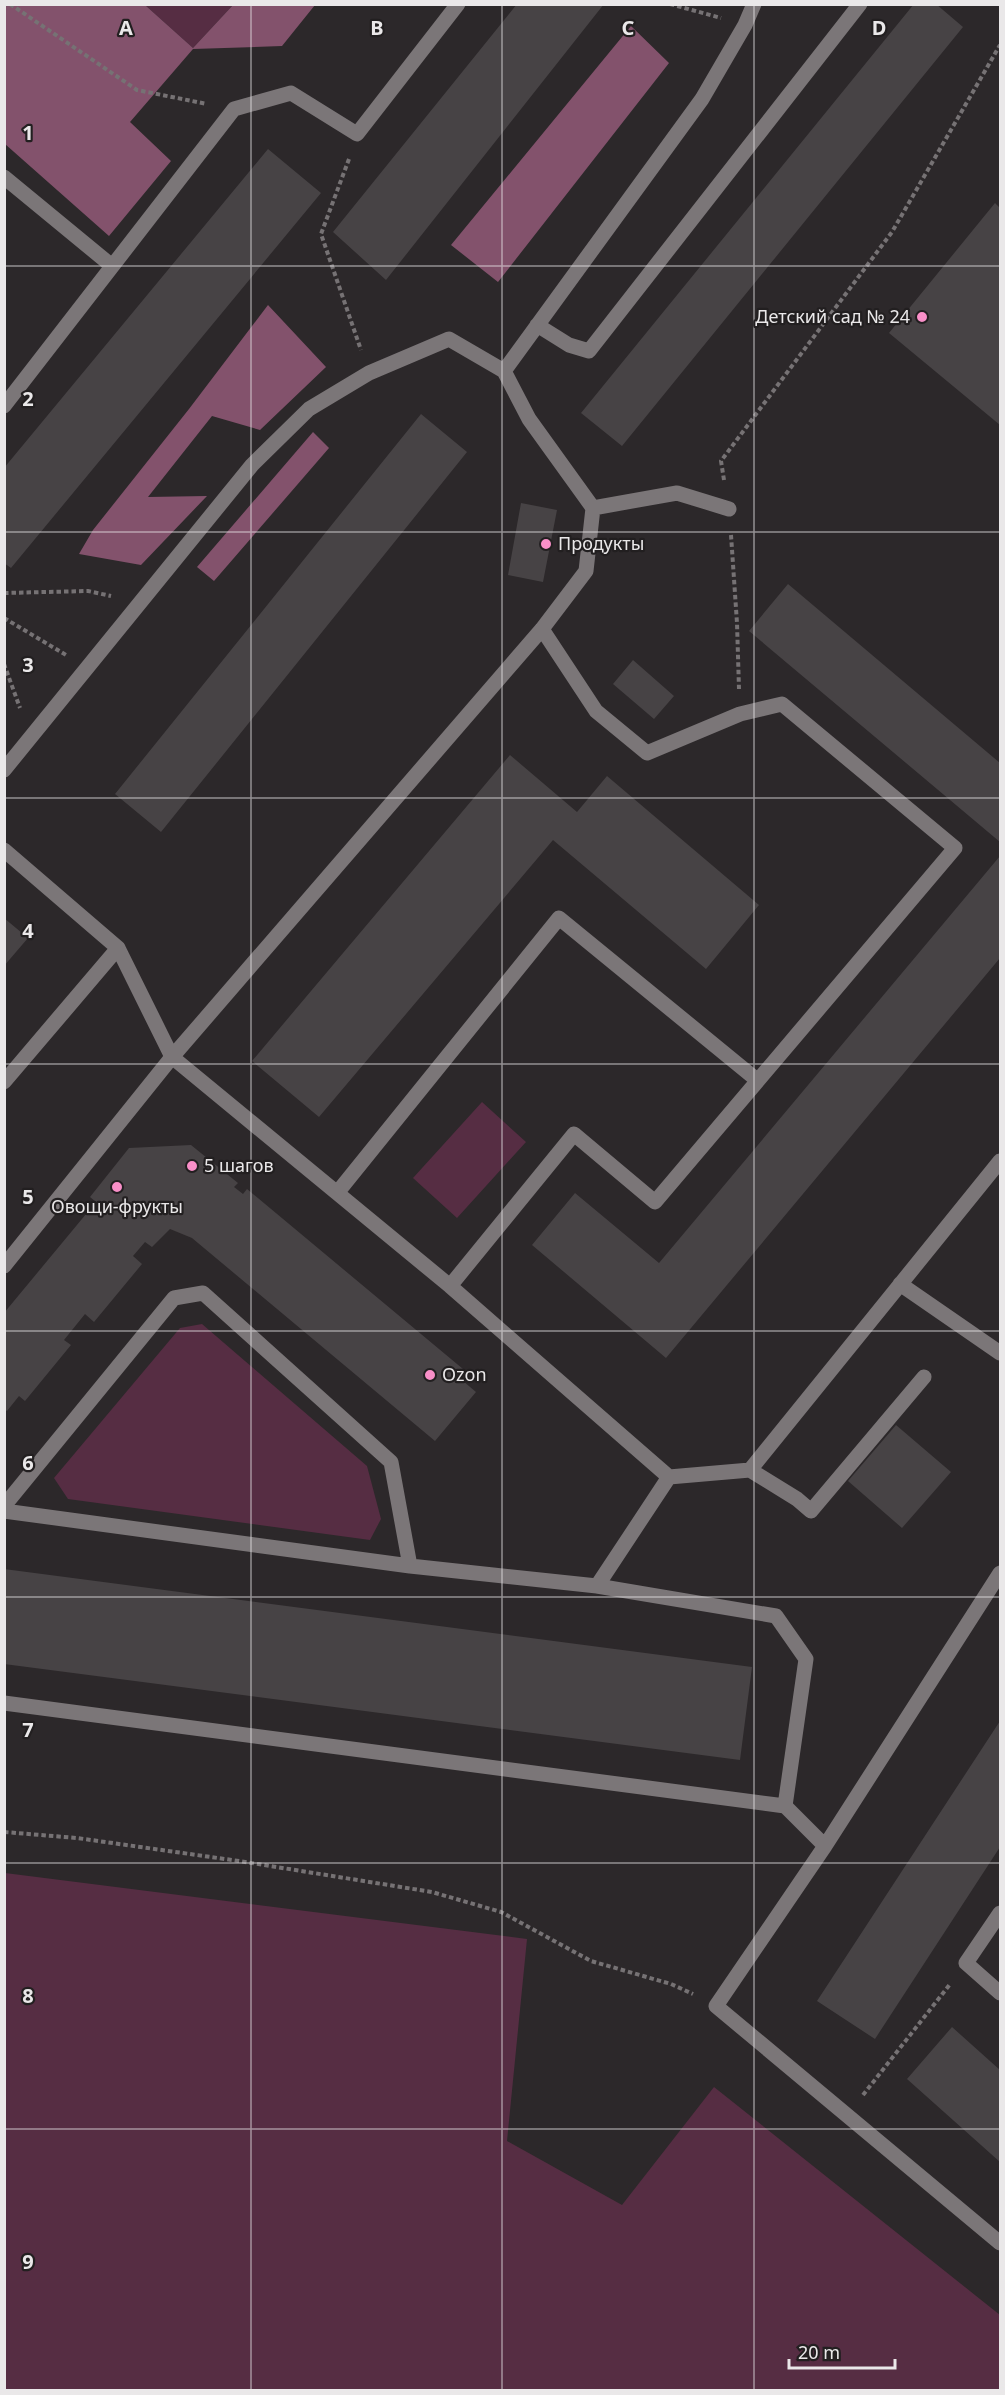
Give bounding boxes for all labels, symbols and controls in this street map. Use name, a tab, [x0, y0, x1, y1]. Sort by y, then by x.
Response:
text: A	[119, 14, 133, 41]
text: B	[370, 14, 384, 41]
text: C	[622, 14, 635, 41]
text: D	[872, 14, 886, 41]
text: 1	[22, 119, 34, 146]
place label: Детский сад № 24	[755, 304, 910, 328]
marker: Детский сад № 24	[915, 310, 929, 324]
text: 2	[22, 385, 34, 412]
place label: Продукты	[558, 531, 644, 555]
marker: Продукты	[539, 537, 553, 551]
text: 3	[22, 651, 34, 678]
text: 4	[22, 917, 34, 944]
place label: 5 шагов	[204, 1153, 274, 1177]
marker: 5 шагов	[185, 1159, 199, 1173]
marker: Овощи-фрукты	[110, 1180, 124, 1194]
text: 5	[22, 1183, 34, 1210]
place label: Овощи-фрукты	[51, 1194, 183, 1218]
place label: Ozon	[442, 1362, 487, 1386]
marker: Ozon	[423, 1368, 437, 1382]
text: 6	[22, 1449, 34, 1476]
text: 7	[22, 1716, 34, 1743]
text: 8	[22, 1982, 34, 2009]
text: 9	[22, 2248, 34, 2275]
scale bar	[789, 2332, 896, 2370]
text: 20 m	[798, 2340, 840, 2364]

